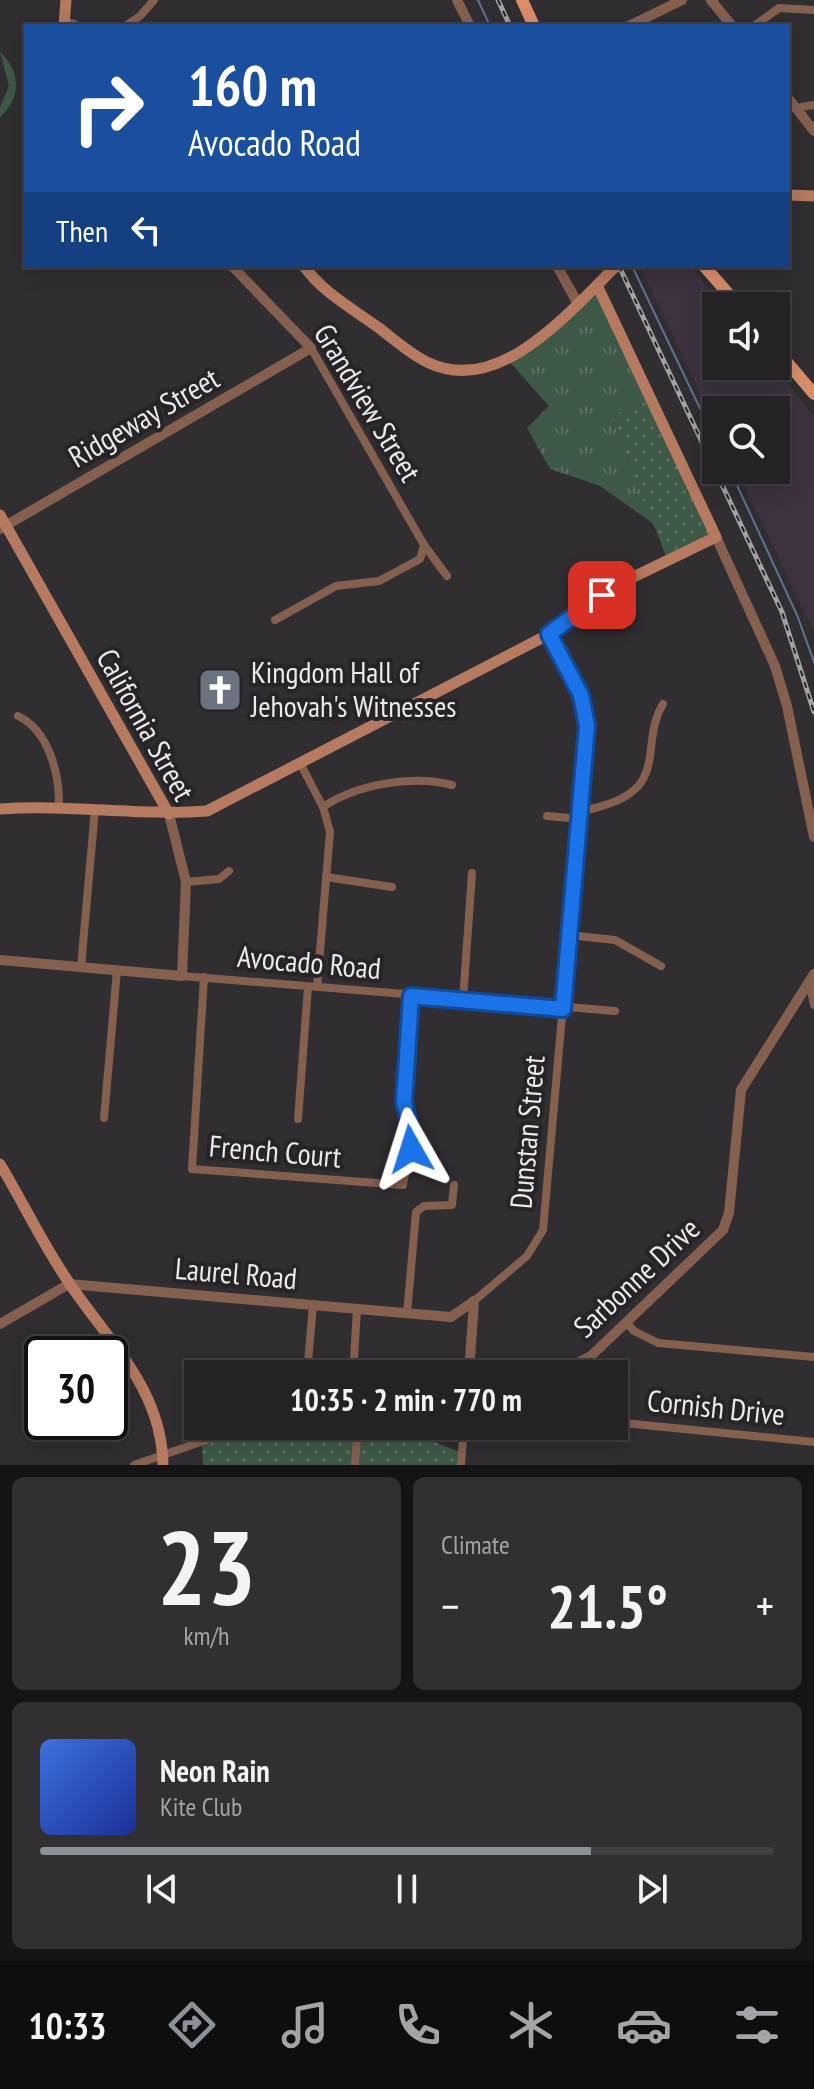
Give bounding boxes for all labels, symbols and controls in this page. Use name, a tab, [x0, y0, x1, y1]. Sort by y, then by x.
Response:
text: 160 m	[188, 49, 317, 121]
icon: right	[56, 56, 160, 160]
text: Avocado Road	[188, 119, 361, 166]
icon: left	[124, 208, 168, 252]
text: Then	[56, 211, 108, 250]
map controls	[702, 292, 790, 484]
button: sound	[702, 292, 790, 380]
street label: Grandview Street	[306, 316, 431, 489]
street label: Ridgeway Street	[61, 358, 226, 475]
button: search	[702, 396, 790, 484]
pin	[568, 561, 636, 629]
icon: arrive	[580, 573, 624, 617]
street label: California Street	[89, 642, 204, 808]
place label: Kingdom Hall of Jehovah's Witnesses	[250, 652, 457, 725]
church icon: Kingdom Hall of Jehovah's Witnesses	[196, 666, 244, 714]
street label: Avocado Road	[236, 936, 383, 987]
street label: Dunstan Street	[500, 1053, 553, 1210]
position arrow	[369, 1107, 453, 1191]
street label: French Court	[207, 1125, 344, 1176]
street label: Sarbonne Drive	[565, 1209, 707, 1345]
street label: Laurel Road	[174, 1248, 299, 1297]
speed limit sign: 30	[24, 1336, 128, 1440]
text: 10:35 · 2 min · 770 m	[290, 1380, 522, 1419]
street label: Cornish Drive	[646, 1380, 787, 1433]
text: 23	[157, 1499, 256, 1634]
text: Climate	[441, 1528, 510, 1561]
text: 21.5°	[547, 1567, 668, 1645]
text: −	[441, 1577, 459, 1634]
text: +	[756, 1577, 774, 1634]
text: km/h	[183, 1619, 230, 1652]
text: Neon Rain	[160, 1751, 270, 1790]
text: Kite Club	[160, 1790, 242, 1823]
icon: previous	[140, 1867, 184, 1911]
icon: pause	[385, 1867, 429, 1911]
icon: next	[630, 1867, 674, 1911]
icon: directions	[164, 1997, 220, 2053]
icon: music	[277, 1997, 333, 2053]
icon: phone	[390, 1997, 446, 2053]
icon: climate	[503, 1997, 559, 2053]
icon: car	[616, 1997, 672, 2053]
icon: filters	[729, 1997, 785, 2053]
text: 10:33	[29, 2002, 106, 2049]

